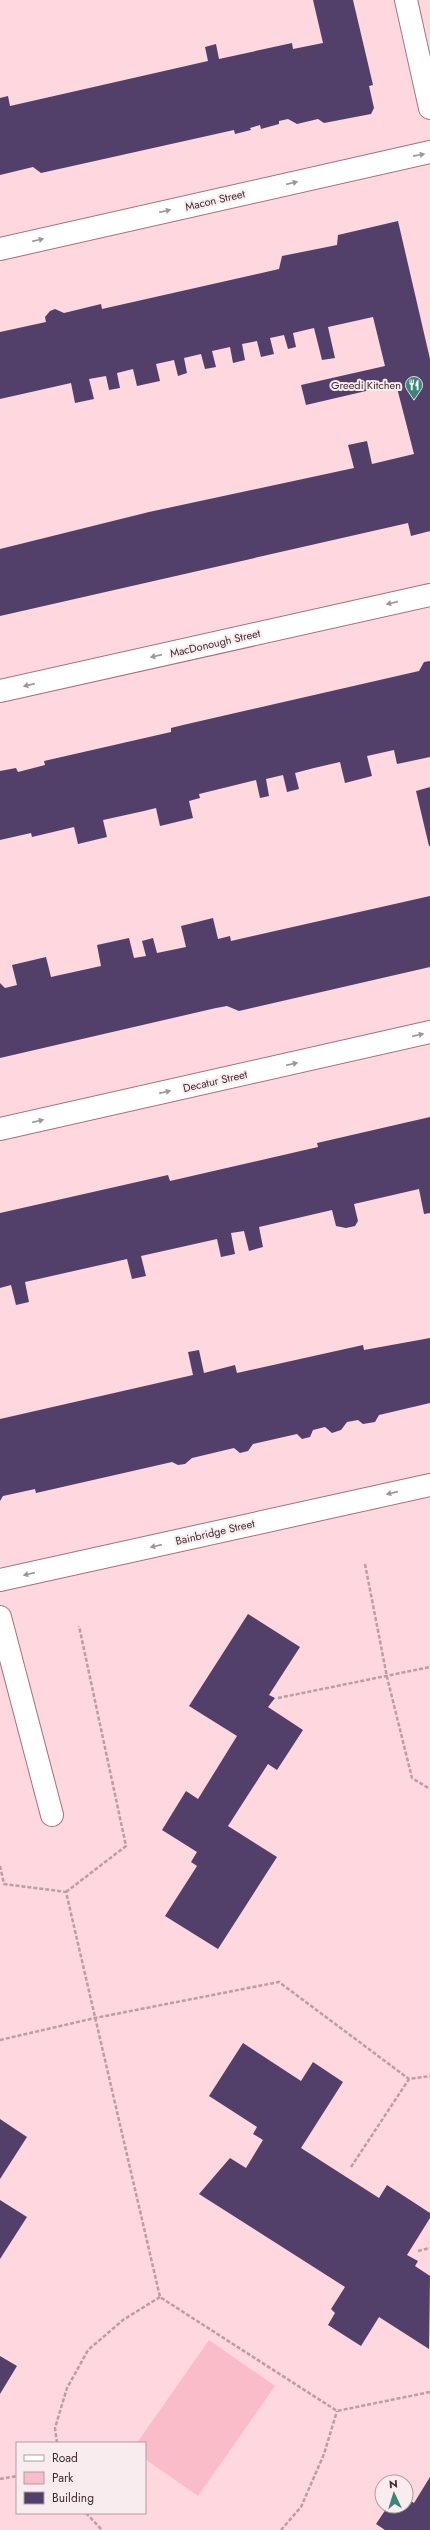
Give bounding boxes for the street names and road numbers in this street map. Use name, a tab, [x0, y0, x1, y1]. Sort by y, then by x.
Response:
street label: Macon Street	[184, 185, 247, 215]
street label: MacDonough Street	[168, 625, 262, 661]
street label: Decatur Street	[181, 1066, 249, 1096]
street label: Bainbridge Street	[174, 1515, 256, 1549]

